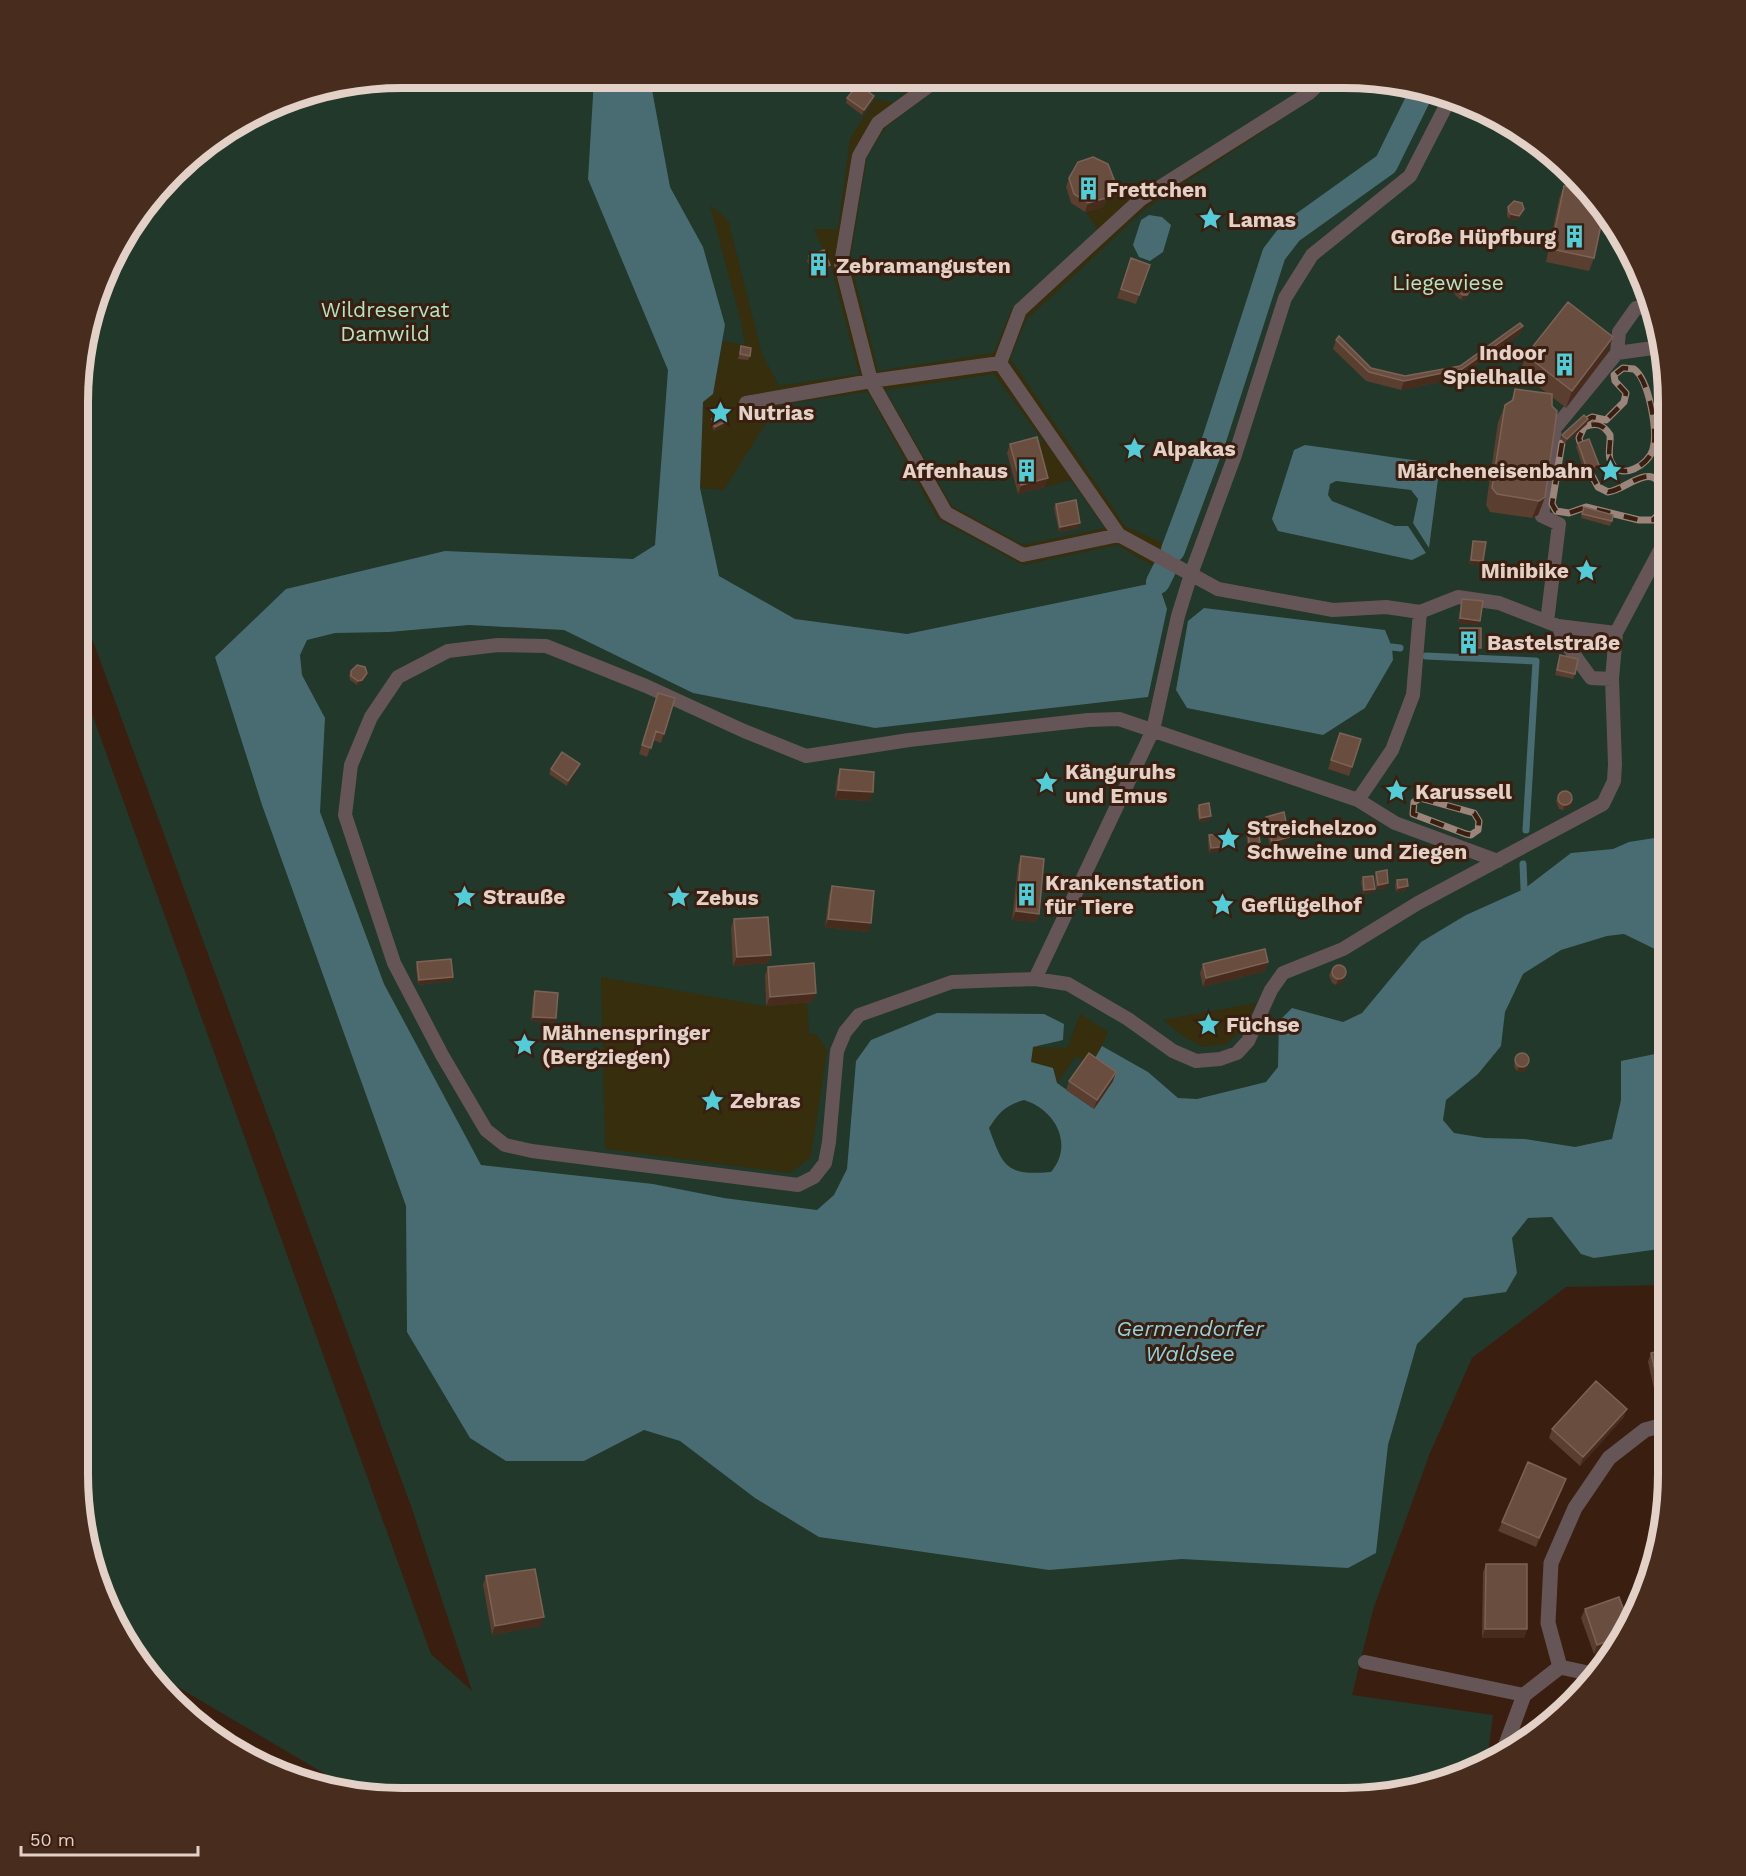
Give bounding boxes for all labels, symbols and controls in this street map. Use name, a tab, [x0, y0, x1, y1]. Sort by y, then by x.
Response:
building icon: Frettchen	[1075, 176, 1101, 202]
place label: Frettchen	[1106, 177, 1207, 202]
place icon: Lamas	[1197, 206, 1223, 232]
place label: Lamas	[1228, 207, 1296, 232]
building icon: Große Hüpfburg	[1561, 223, 1587, 249]
place label: Große Hüpfburg	[1391, 224, 1556, 249]
building icon: Zebramangusten	[805, 252, 831, 278]
place label: Zebramangusten	[836, 253, 1011, 278]
park label: Liegewiese	[1392, 270, 1504, 295]
park label: Wildreservat Damwild	[321, 297, 449, 346]
place label: Indoor Spielhalle	[1443, 340, 1546, 389]
building icon: Indoor Spielhalle	[1551, 351, 1577, 377]
place icon: Nutrias	[707, 399, 733, 425]
place label: Nutrias	[738, 400, 814, 425]
place icon: Alpakas	[1122, 435, 1148, 461]
place label: Alpakas	[1153, 436, 1236, 461]
building icon: Affenhaus	[1013, 457, 1039, 483]
place icon: Märcheneisenbahn	[1598, 457, 1624, 483]
place label: Affenhaus	[902, 458, 1008, 483]
place label: Märcheneisenbahn	[1397, 458, 1593, 483]
place icon: Minibike	[1574, 557, 1600, 583]
place label: Minibike	[1481, 558, 1569, 583]
building icon: Bastelstraße	[1456, 629, 1482, 655]
place label: Bastelstraße	[1487, 630, 1620, 655]
place label: Känguruhs und Emus	[1065, 759, 1176, 808]
place icon: Känguruhs und Emus	[1034, 770, 1060, 796]
place icon: Karussell	[1384, 778, 1410, 804]
place label: Karussell	[1415, 779, 1512, 804]
place label: Streichelzoo Schweine und Ziegen	[1247, 815, 1467, 864]
place icon: Streichelzoo Schweine und Ziegen	[1216, 826, 1242, 852]
place label: Krankenstation für Tiere	[1045, 870, 1205, 919]
building icon: Krankenstation für Tiere	[1014, 881, 1040, 907]
place icon: Strauße	[452, 883, 478, 909]
place label: Strauße	[483, 884, 566, 909]
place icon: Zebus	[665, 884, 691, 910]
place label: Zebus	[696, 885, 759, 910]
place icon: Geflügelhof	[1210, 891, 1236, 917]
place label: Geflügelhof	[1241, 892, 1362, 917]
place icon: Füchse	[1195, 1011, 1221, 1037]
place label: Füchse	[1226, 1012, 1300, 1037]
place label: Mähnenspringer (Bergziegen)	[542, 1020, 710, 1069]
place icon: Mähnenspringer (Bergziegen)	[511, 1031, 537, 1057]
place icon: Zebras	[699, 1087, 725, 1113]
place label: Zebras	[730, 1088, 801, 1113]
water label: Germendorfer Waldsee	[1116, 1316, 1265, 1366]
scale bar	[21, 1819, 198, 1857]
text: 50 m	[30, 1829, 75, 1850]

